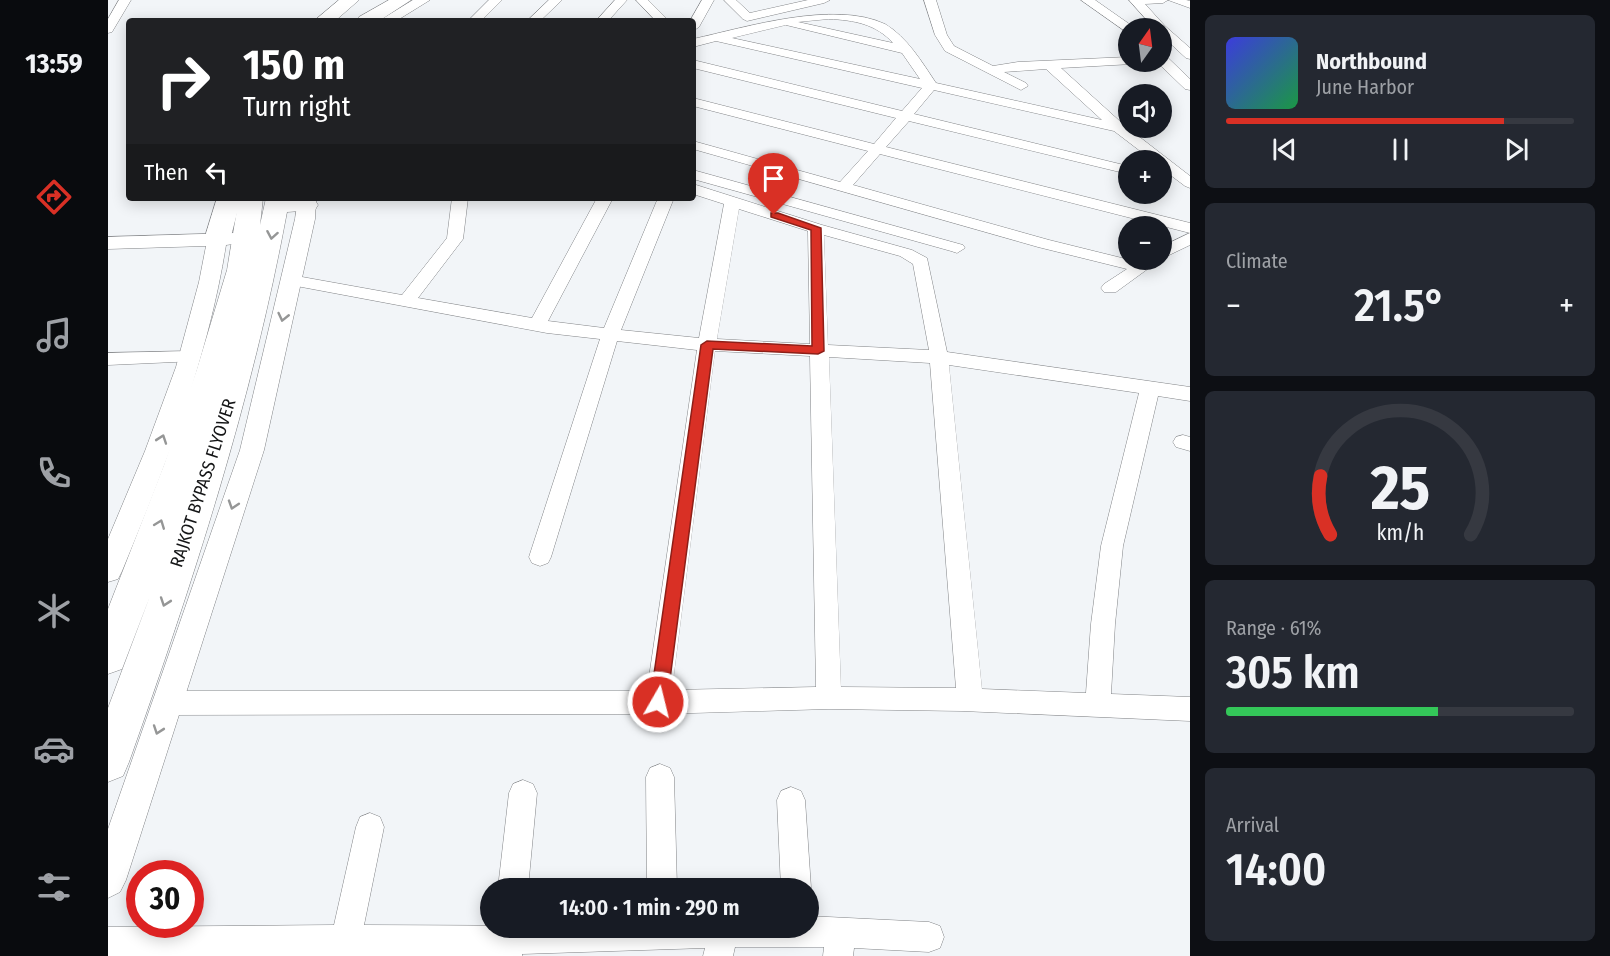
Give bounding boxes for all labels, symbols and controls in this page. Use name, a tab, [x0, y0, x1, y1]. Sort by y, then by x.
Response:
north arrow	[1118, 18, 1172, 72]
map controls	[1118, 18, 1172, 270]
text: 150 m	[243, 40, 345, 90]
icon: right	[144, 42, 222, 120]
text: 13:59	[25, 48, 83, 80]
text: Northbound	[1316, 48, 1427, 75]
text: June Harbor	[1316, 75, 1414, 99]
button: sound	[1118, 84, 1172, 138]
text: Turn right	[243, 91, 351, 123]
icon: previous	[1268, 133, 1301, 166]
icon: pause	[1384, 133, 1417, 166]
icon: next	[1500, 133, 1533, 166]
button: +	[1118, 150, 1172, 204]
pin	[748, 153, 799, 215]
icon: left	[200, 156, 233, 189]
text: Then	[144, 159, 188, 186]
icon: arrive	[757, 162, 790, 195]
icon: directions	[33, 176, 75, 218]
button: −	[1118, 216, 1172, 270]
one-way arrow	[266, 230, 279, 240]
text: Climate	[1226, 249, 1288, 273]
text: 21.5°	[1354, 279, 1446, 333]
text: −	[1226, 286, 1241, 326]
text: +	[1559, 286, 1574, 326]
one-way arrow	[277, 311, 290, 321]
icon: music	[33, 314, 75, 356]
street label: RAJKOT BYPASS FLYOVER	[165, 396, 241, 570]
one-way arrow	[154, 434, 167, 445]
text: 25	[1369, 451, 1430, 526]
icon: phone	[33, 452, 75, 494]
one-way arrow	[228, 499, 241, 510]
one-way arrow	[153, 519, 165, 530]
text: km/h	[1376, 520, 1424, 546]
icon: climate	[33, 590, 75, 632]
one-way arrow	[160, 596, 172, 607]
text: Range · 61%	[1226, 616, 1321, 640]
text: 305 km	[1226, 646, 1360, 700]
position arrow	[626, 670, 690, 734]
one-way arrow	[153, 724, 166, 735]
icon: car	[33, 728, 75, 770]
text: Arrival	[1226, 813, 1279, 837]
text: 14:00	[1226, 843, 1326, 897]
speed limit sign: 30	[126, 860, 204, 938]
icon: filters	[33, 866, 75, 908]
text: 14:00 · 1 min · 290 m	[559, 894, 740, 921]

